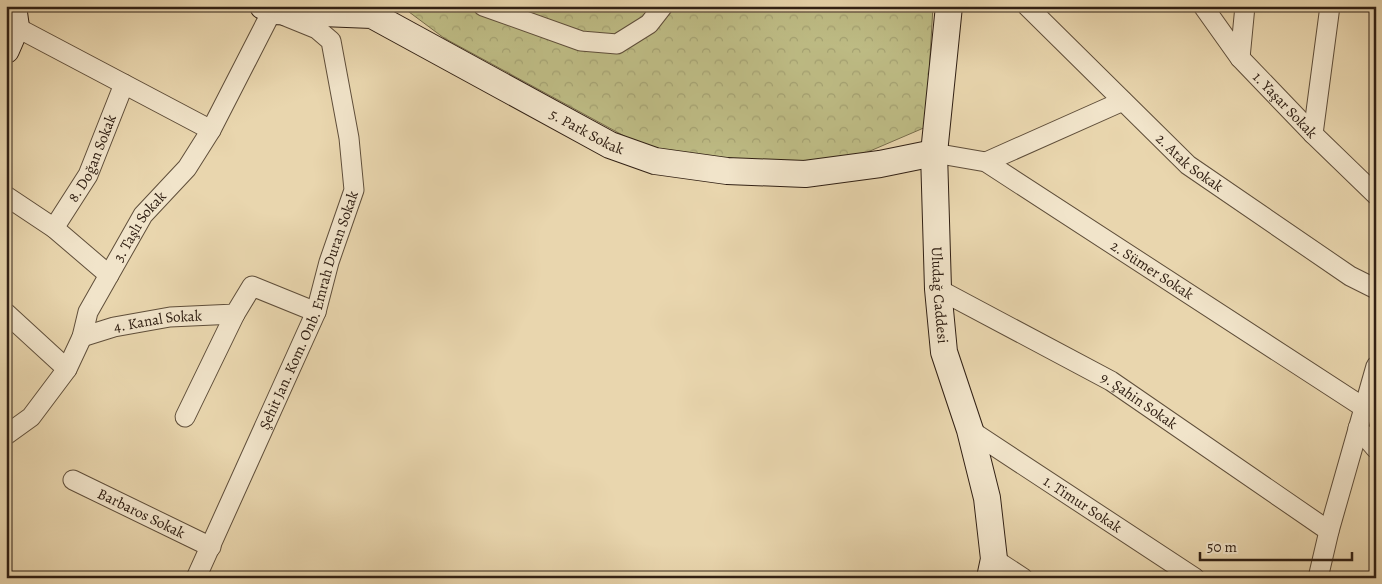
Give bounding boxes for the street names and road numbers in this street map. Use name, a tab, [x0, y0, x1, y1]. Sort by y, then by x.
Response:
street label: 1. Yaşar Sokak	[1248, 67, 1322, 143]
street label: 5. Park Sokak	[546, 104, 627, 159]
street label: 8. Doğan Sokak	[63, 111, 121, 206]
street label: 2. Atak Sokak	[1151, 129, 1228, 197]
street label: 3. Taşlı Sokak	[109, 186, 171, 265]
street label: Şehit Jan. Kom. Onb. Emrah Duran Sokak	[254, 188, 363, 433]
street label: 2. Sümer Sokak	[1107, 236, 1198, 305]
street label: Uludağ Caddesi	[927, 246, 953, 344]
street label: 4. Kanal Sokak	[112, 306, 203, 337]
street label: 9. Şahin Sokak	[1097, 367, 1182, 434]
street label: 1. Timur Sokak	[1039, 471, 1127, 538]
street label: Barbaros Sokak	[94, 483, 189, 543]

